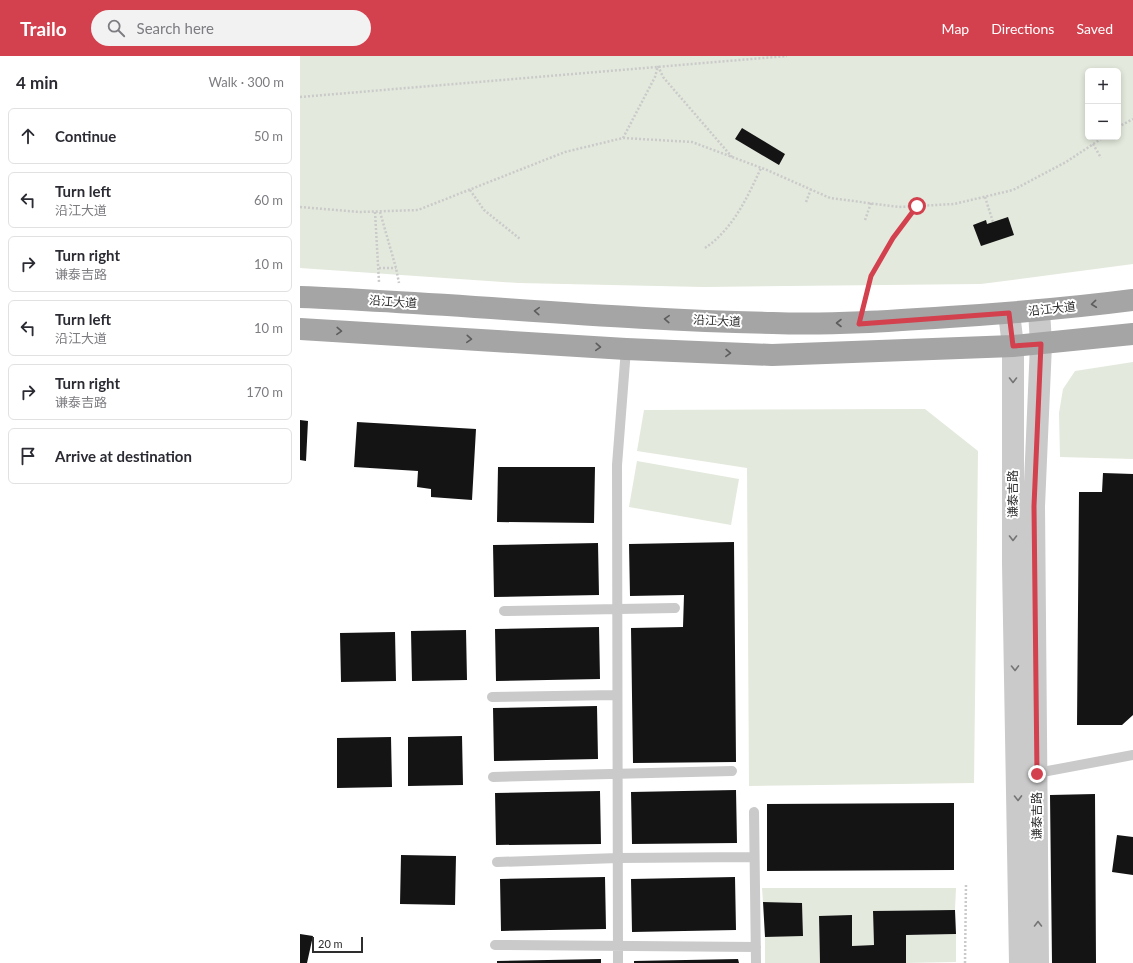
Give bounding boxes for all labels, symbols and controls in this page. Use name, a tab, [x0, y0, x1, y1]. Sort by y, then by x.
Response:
search box	[91, 10, 371, 46]
text: Trailo	[20, 17, 67, 40]
icon: search	[105, 17, 127, 39]
text: Search here	[137, 19, 214, 37]
text: Map	[942, 20, 969, 37]
text: Directions	[991, 20, 1054, 37]
text: Saved	[1076, 20, 1113, 37]
map controls	[1085, 68, 1121, 140]
button: +	[1085, 68, 1121, 104]
text: 4 min	[16, 72, 58, 93]
text: Walk · 300 m	[208, 74, 284, 90]
button: −	[1085, 104, 1121, 140]
icon: ahead	[17, 125, 39, 147]
text: Continue	[55, 127, 116, 145]
text: 50 m	[254, 128, 283, 144]
text: Turn left	[55, 182, 111, 200]
icon: left	[17, 189, 39, 211]
text: 60 m	[254, 192, 283, 208]
route start	[908, 197, 926, 215]
text: 沿江大道	[55, 202, 107, 218]
text: Turn right	[55, 246, 120, 264]
icon: right	[17, 253, 39, 275]
text: 10 m	[254, 256, 283, 272]
text: 谦泰吉路	[55, 266, 107, 282]
street label: 沿江大道	[369, 292, 418, 311]
street label: 沿江大道	[1027, 299, 1077, 318]
one-way arrow	[1091, 300, 1097, 309]
one-way arrow	[534, 307, 540, 316]
text: Turn left	[55, 310, 111, 328]
street label: 沿江大道	[693, 312, 741, 329]
one-way arrow	[664, 314, 670, 323]
icon: left	[17, 317, 39, 339]
one-way arrow	[836, 319, 842, 327]
text: 10 m	[254, 320, 283, 336]
one-way arrow	[336, 326, 342, 335]
text: 沿江大道	[55, 330, 107, 346]
one-way arrow	[466, 334, 472, 343]
one-way arrow	[595, 343, 601, 352]
one-way arrow	[725, 349, 731, 357]
text: Turn right	[55, 374, 120, 392]
one-way arrow	[1009, 377, 1017, 383]
icon: right	[17, 381, 39, 403]
text: 170 m	[246, 384, 283, 400]
text: 谦泰吉路	[55, 394, 107, 410]
icon: arrive	[17, 445, 39, 467]
text: Arrive at destination	[55, 447, 192, 465]
street label: 谦泰吉路	[1005, 470, 1020, 518]
one-way arrow	[1009, 535, 1017, 541]
one-way arrow	[1011, 665, 1019, 671]
route end	[1028, 765, 1046, 783]
street label: 谦泰吉路	[1029, 792, 1044, 840]
one-way arrow	[1014, 795, 1022, 801]
one-way arrow	[1034, 921, 1042, 927]
scale bar	[312, 935, 363, 954]
text: 20 m	[318, 937, 343, 950]

